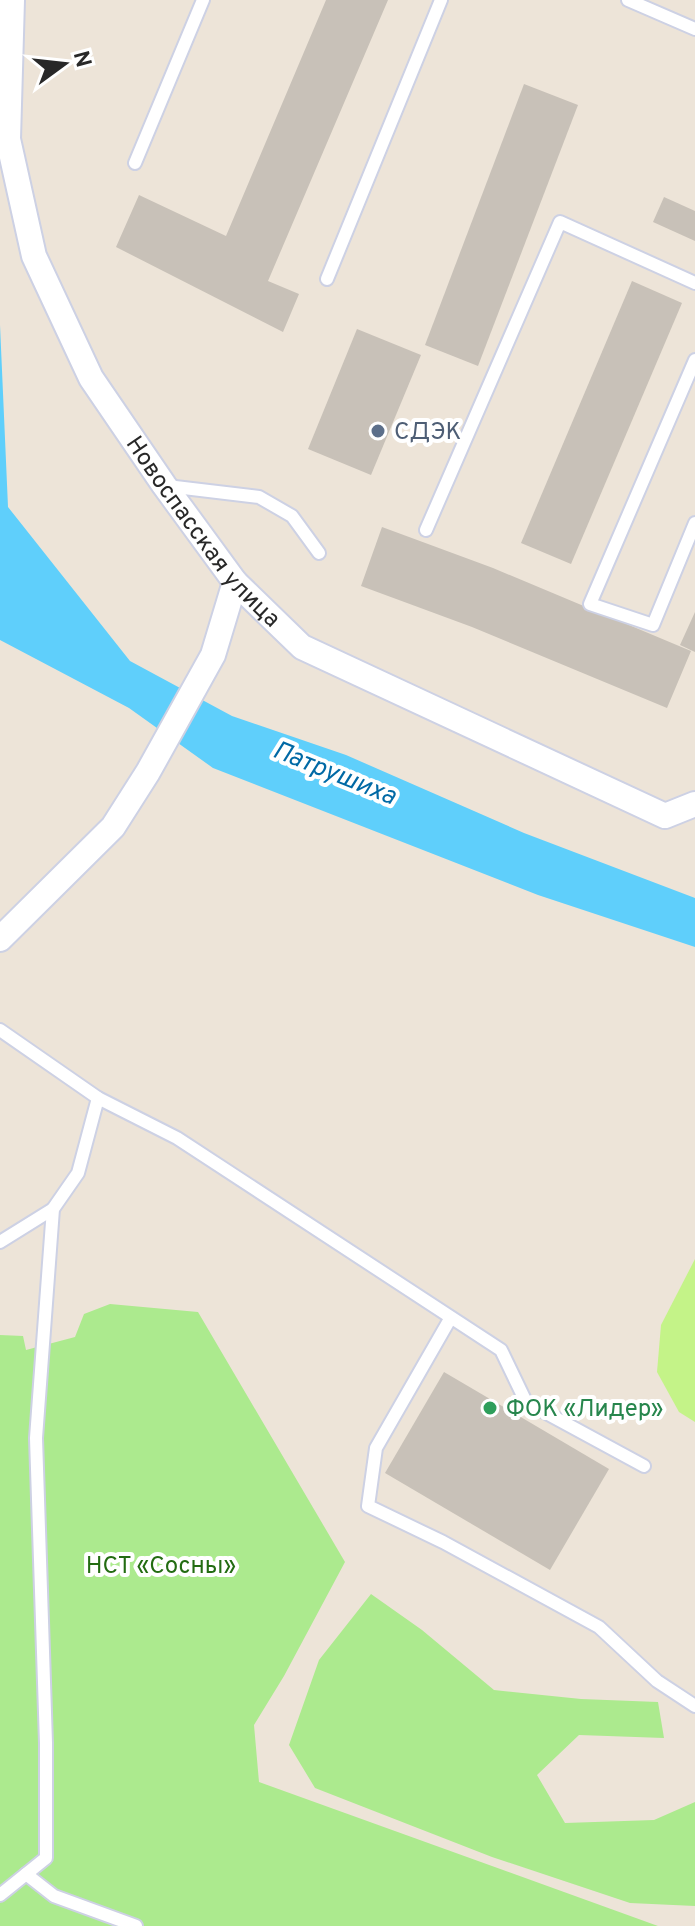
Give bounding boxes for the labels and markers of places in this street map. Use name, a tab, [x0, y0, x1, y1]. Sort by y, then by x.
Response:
place label: СДЭК	[394, 418, 461, 448]
marker: СДЭК	[369, 422, 387, 440]
place label: ФОК «Лидер»	[506, 1395, 663, 1425]
marker: ФОК «Лидер»	[481, 1399, 499, 1417]

